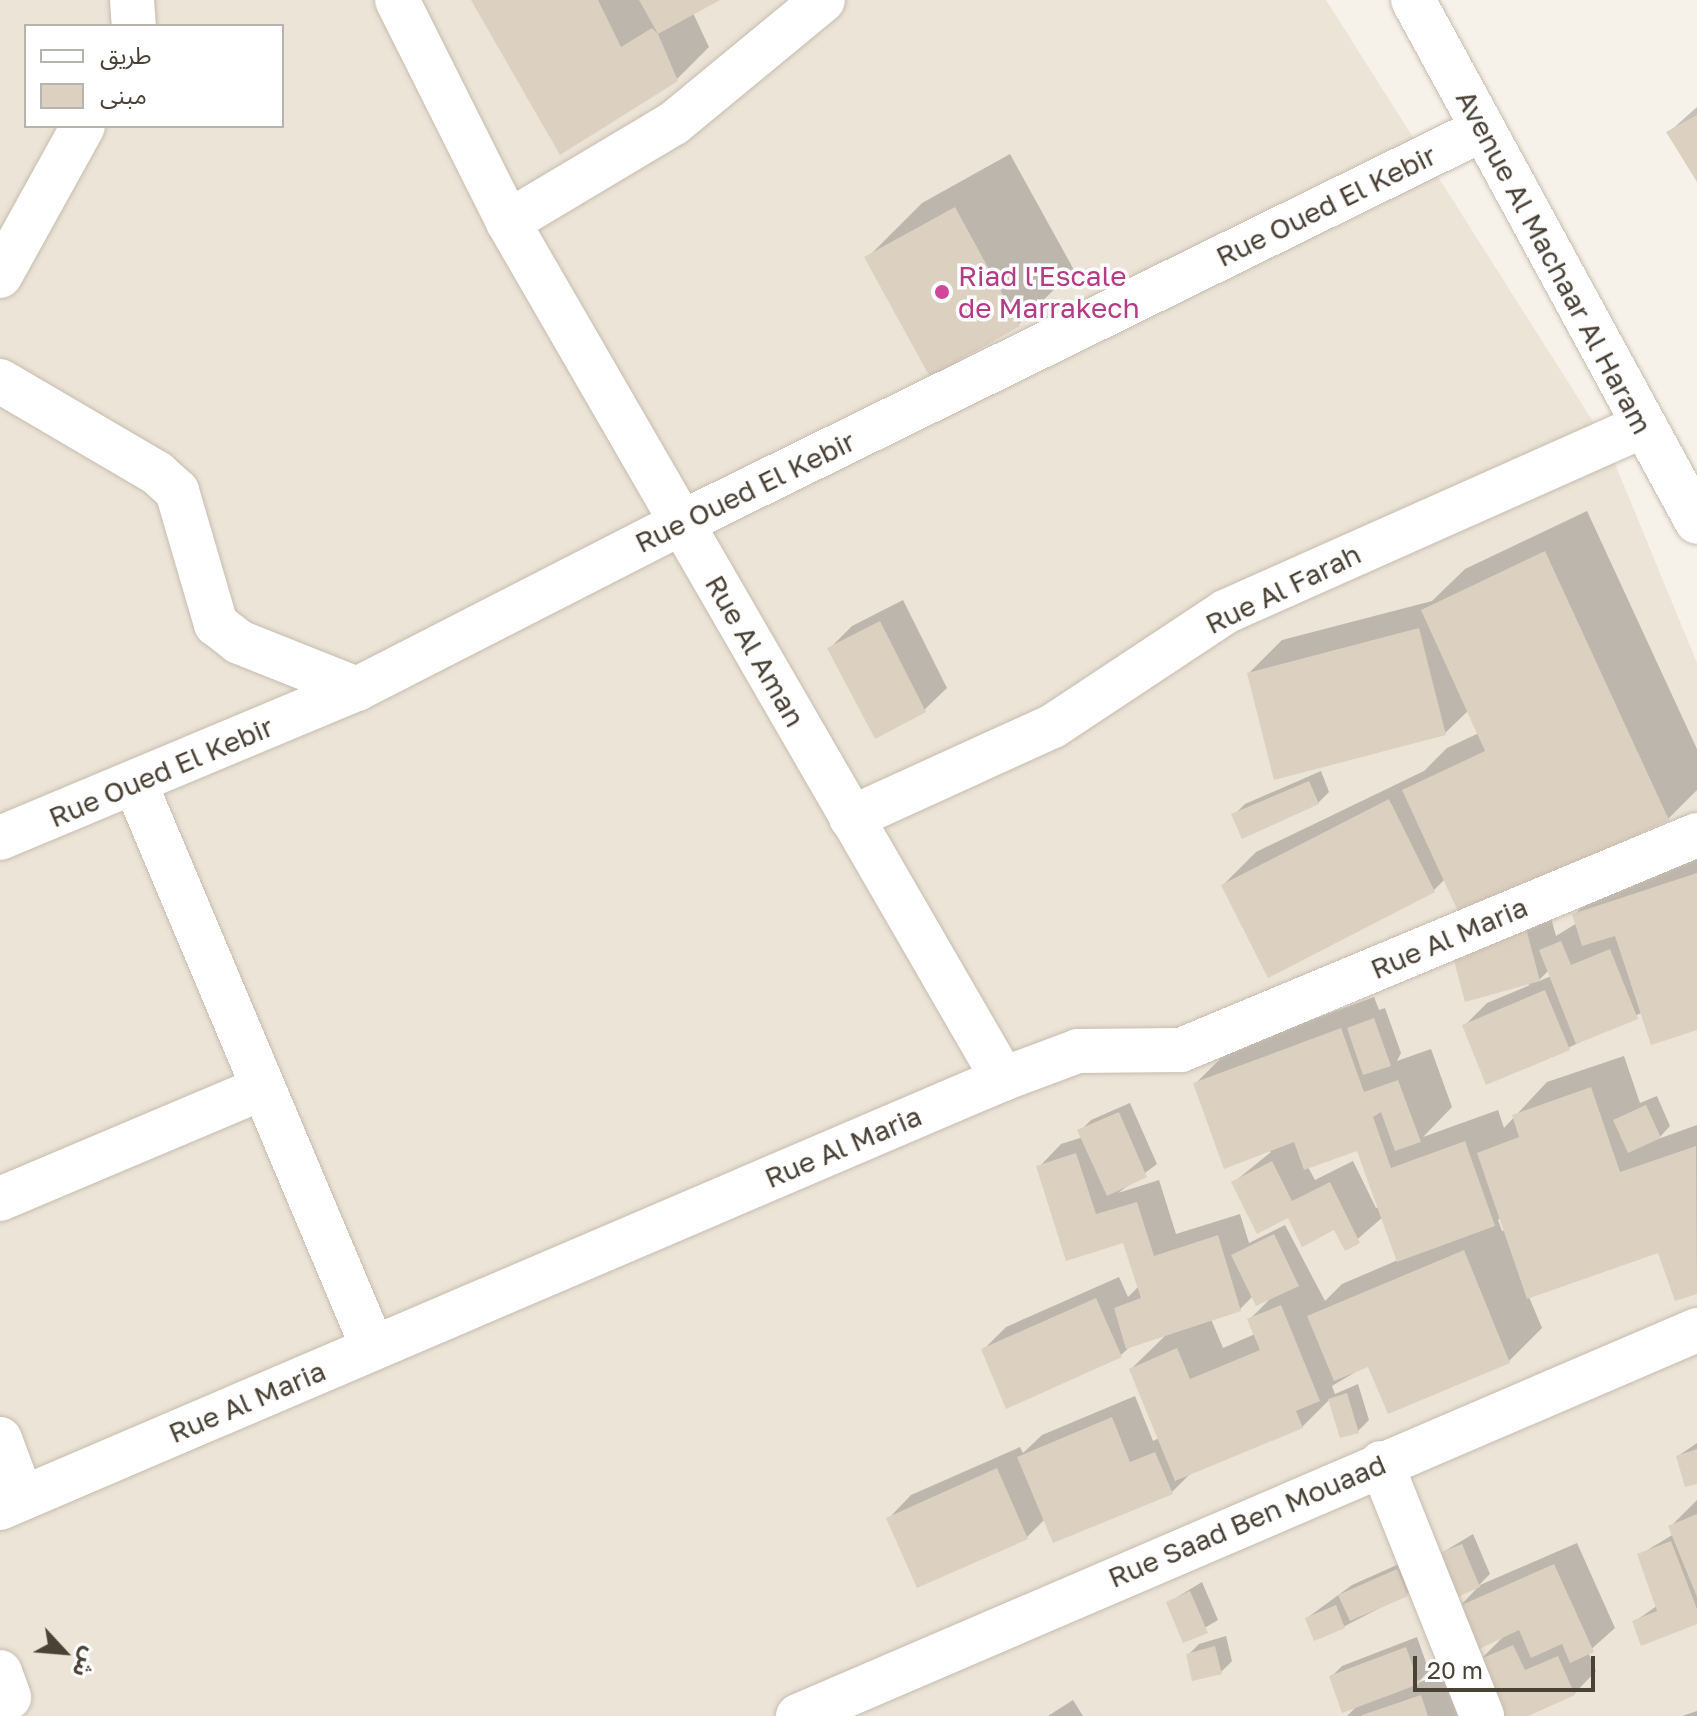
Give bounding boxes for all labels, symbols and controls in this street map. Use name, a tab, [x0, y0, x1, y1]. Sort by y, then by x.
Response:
legend	[24, 24, 284, 128]
text: طريق	[100, 40, 152, 69]
text: مبنى	[100, 80, 147, 109]
street label: Avenue Al Machaar Al Haram	[1449, 84, 1659, 440]
street label: Rue Oued El Kebir	[1211, 138, 1441, 274]
place label: Riad l'Escale de Marrakech	[958, 259, 1140, 325]
marker: Riad l'Escale de Marrakech	[933, 283, 951, 301]
street label: Rue Oued El Kebir	[630, 424, 860, 560]
street label: Rue Al Farah	[1200, 537, 1366, 641]
street label: Rue Al Aman	[698, 569, 812, 733]
street label: Rue Oued El Kebir	[44, 710, 278, 834]
street label: Rue Al Maria	[1366, 890, 1532, 986]
street label: Rue Al Maria	[760, 1099, 926, 1195]
street label: Rue Al Maria	[164, 1354, 330, 1450]
street label: Rue Saad Ben Mouaad	[1103, 1447, 1391, 1595]
north arrow	[24, 1612, 104, 1692]
scale bar	[1417, 1640, 1599, 1690]
text: ش	[67, 1643, 105, 1682]
text: 20 m	[1427, 1655, 1483, 1684]

